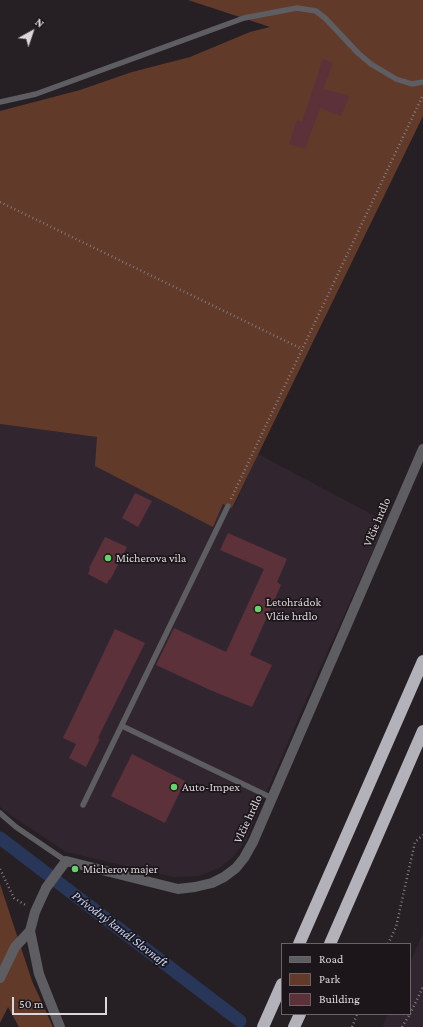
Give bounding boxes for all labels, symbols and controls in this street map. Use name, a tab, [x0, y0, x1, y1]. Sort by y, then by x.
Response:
north arrow	[12, 12, 52, 52]
text: N	[33, 16, 46, 30]
street label: Vlčie hrdlo	[360, 495, 394, 549]
place label: Micherova vila	[116, 551, 186, 565]
marker: Micherova vila	[103, 553, 113, 563]
place label: Letohrádok Vlčie hrdlo	[266, 595, 321, 623]
marker: Letohrádok Vlčie hrdlo	[253, 604, 263, 614]
place label: Auto-Impex	[182, 780, 240, 794]
marker: Auto-Impex	[169, 782, 179, 792]
street label: Vlčie hrdlo	[231, 793, 265, 845]
place label: Micherov majer	[83, 862, 158, 876]
marker: Micherov majer	[70, 864, 80, 874]
water label: Prívodný kanál Slovnaft	[69, 888, 171, 970]
legend	[281, 943, 411, 1015]
text: Road	[319, 952, 343, 966]
text: Park	[319, 972, 340, 986]
scale bar	[14, 989, 109, 1015]
text: Building	[319, 992, 360, 1006]
text: 50 m	[19, 997, 43, 1011]

